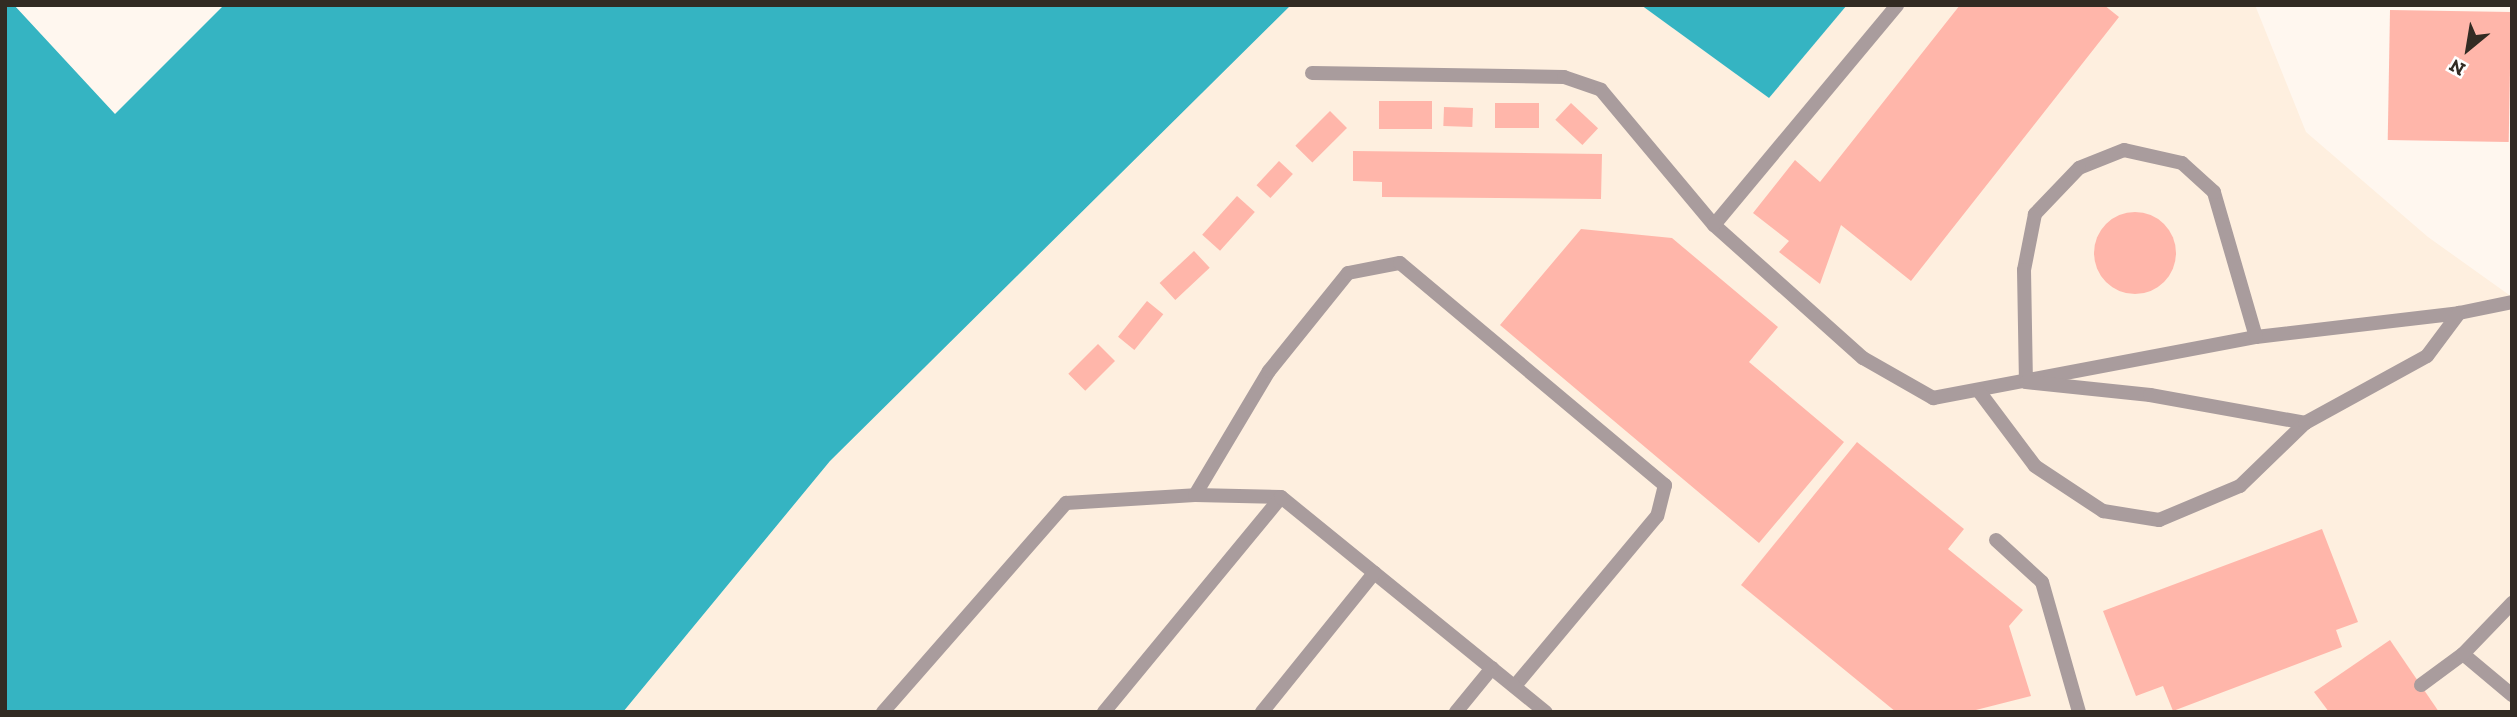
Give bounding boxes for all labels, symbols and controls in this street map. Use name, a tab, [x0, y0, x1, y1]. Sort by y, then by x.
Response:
north arrow	[2433, 14, 2503, 84]
text: N	[2445, 54, 2469, 81]

